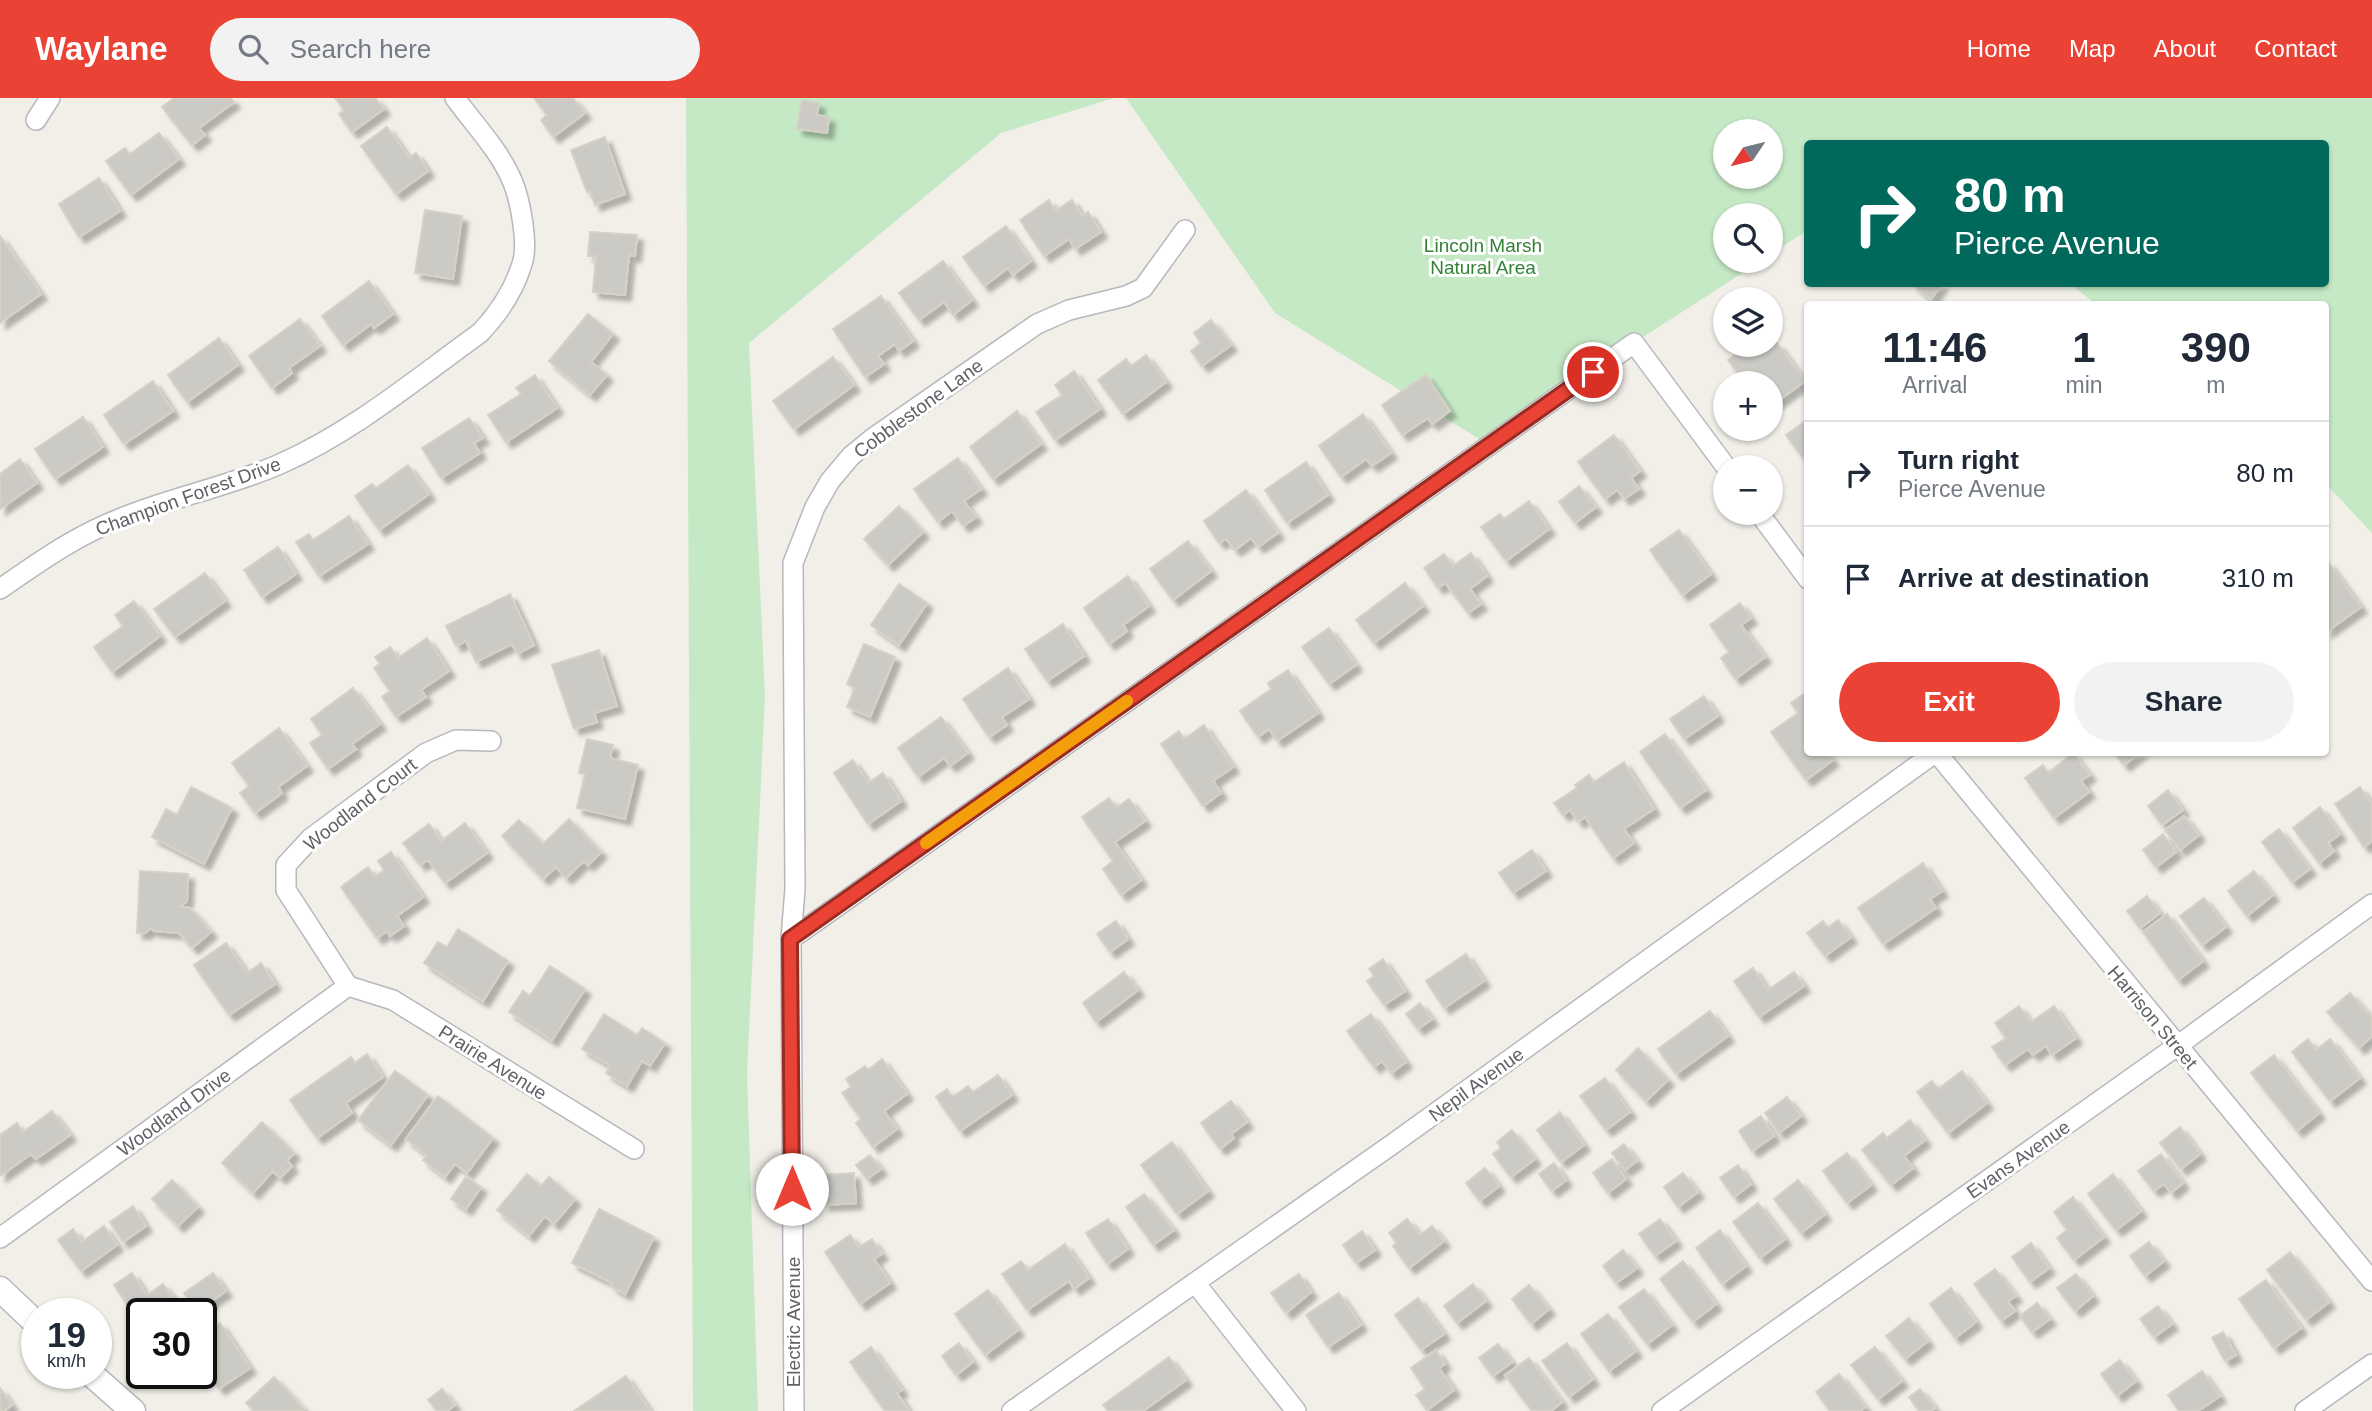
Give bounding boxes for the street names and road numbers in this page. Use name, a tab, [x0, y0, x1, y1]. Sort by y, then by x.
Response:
street label: Cobblestone Lane	[850, 355, 987, 462]
street label: Champion Forest Drive	[93, 453, 284, 540]
street label: Woodland Court	[300, 754, 421, 855]
street label: Harrison Street	[2104, 962, 2202, 1074]
street label: Prairie Avenue	[435, 1021, 551, 1104]
street label: Nepil Avenue	[1425, 1043, 1528, 1126]
street label: Woodland Drive	[114, 1064, 235, 1161]
street label: Evans Avenue	[1963, 1116, 2074, 1203]
street label: Electric Avenue	[783, 1257, 804, 1387]

